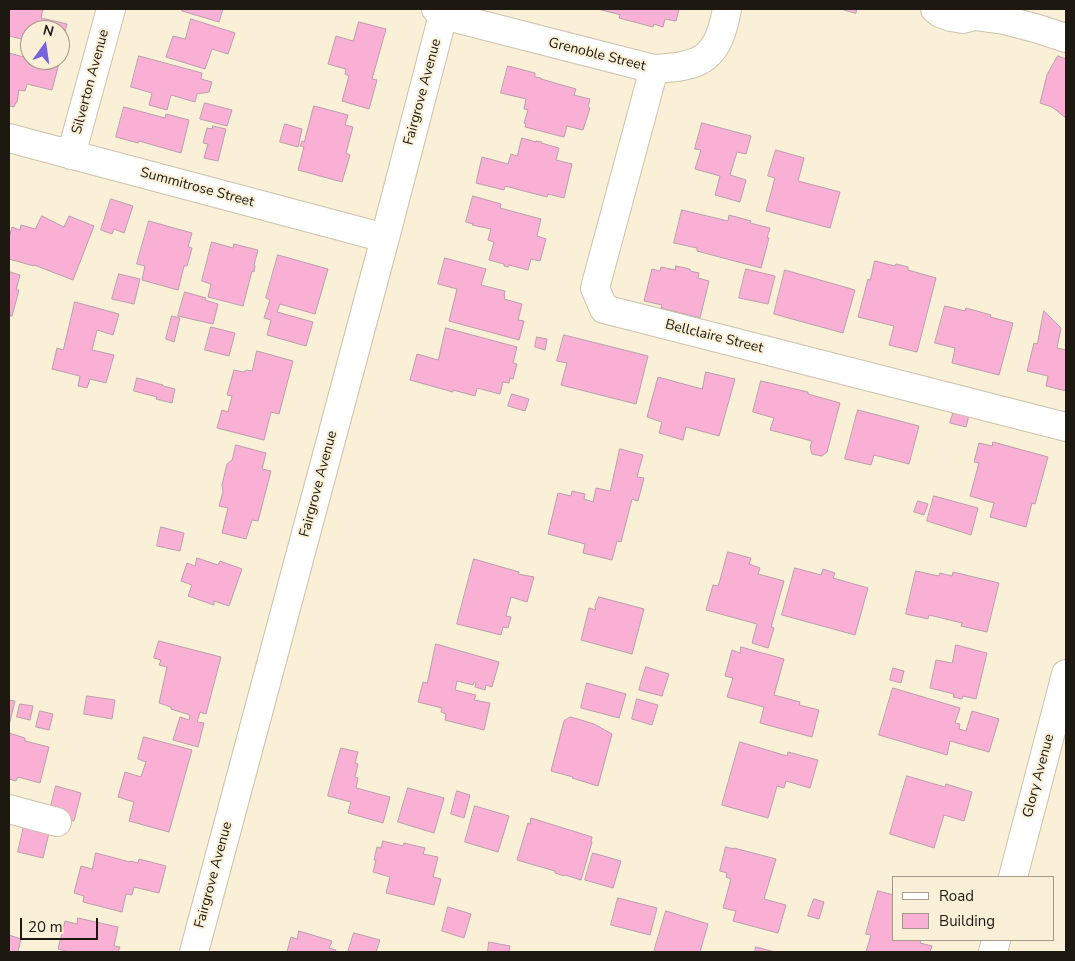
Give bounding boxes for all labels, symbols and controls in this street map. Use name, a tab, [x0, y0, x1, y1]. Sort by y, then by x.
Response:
north arrow	[20, 20, 70, 70]
text: N	[41, 20, 56, 41]
street label: Silverton Avenue	[69, 28, 113, 136]
street label: Grenoble Street	[547, 35, 647, 75]
street label: Fairgrove Avenue	[401, 37, 445, 147]
street label: Summitrose Street	[138, 165, 256, 211]
street label: Bellclaire Street	[663, 317, 765, 357]
street label: Fairgrove Avenue	[297, 429, 341, 539]
street label: Glory Avenue	[1020, 732, 1058, 820]
street label: Fairgrove Avenue	[192, 820, 236, 930]
legend	[892, 876, 1055, 941]
text: Road	[939, 886, 974, 906]
scale bar	[22, 908, 100, 940]
text: Building	[939, 911, 995, 931]
text: 20 m	[28, 917, 63, 937]

